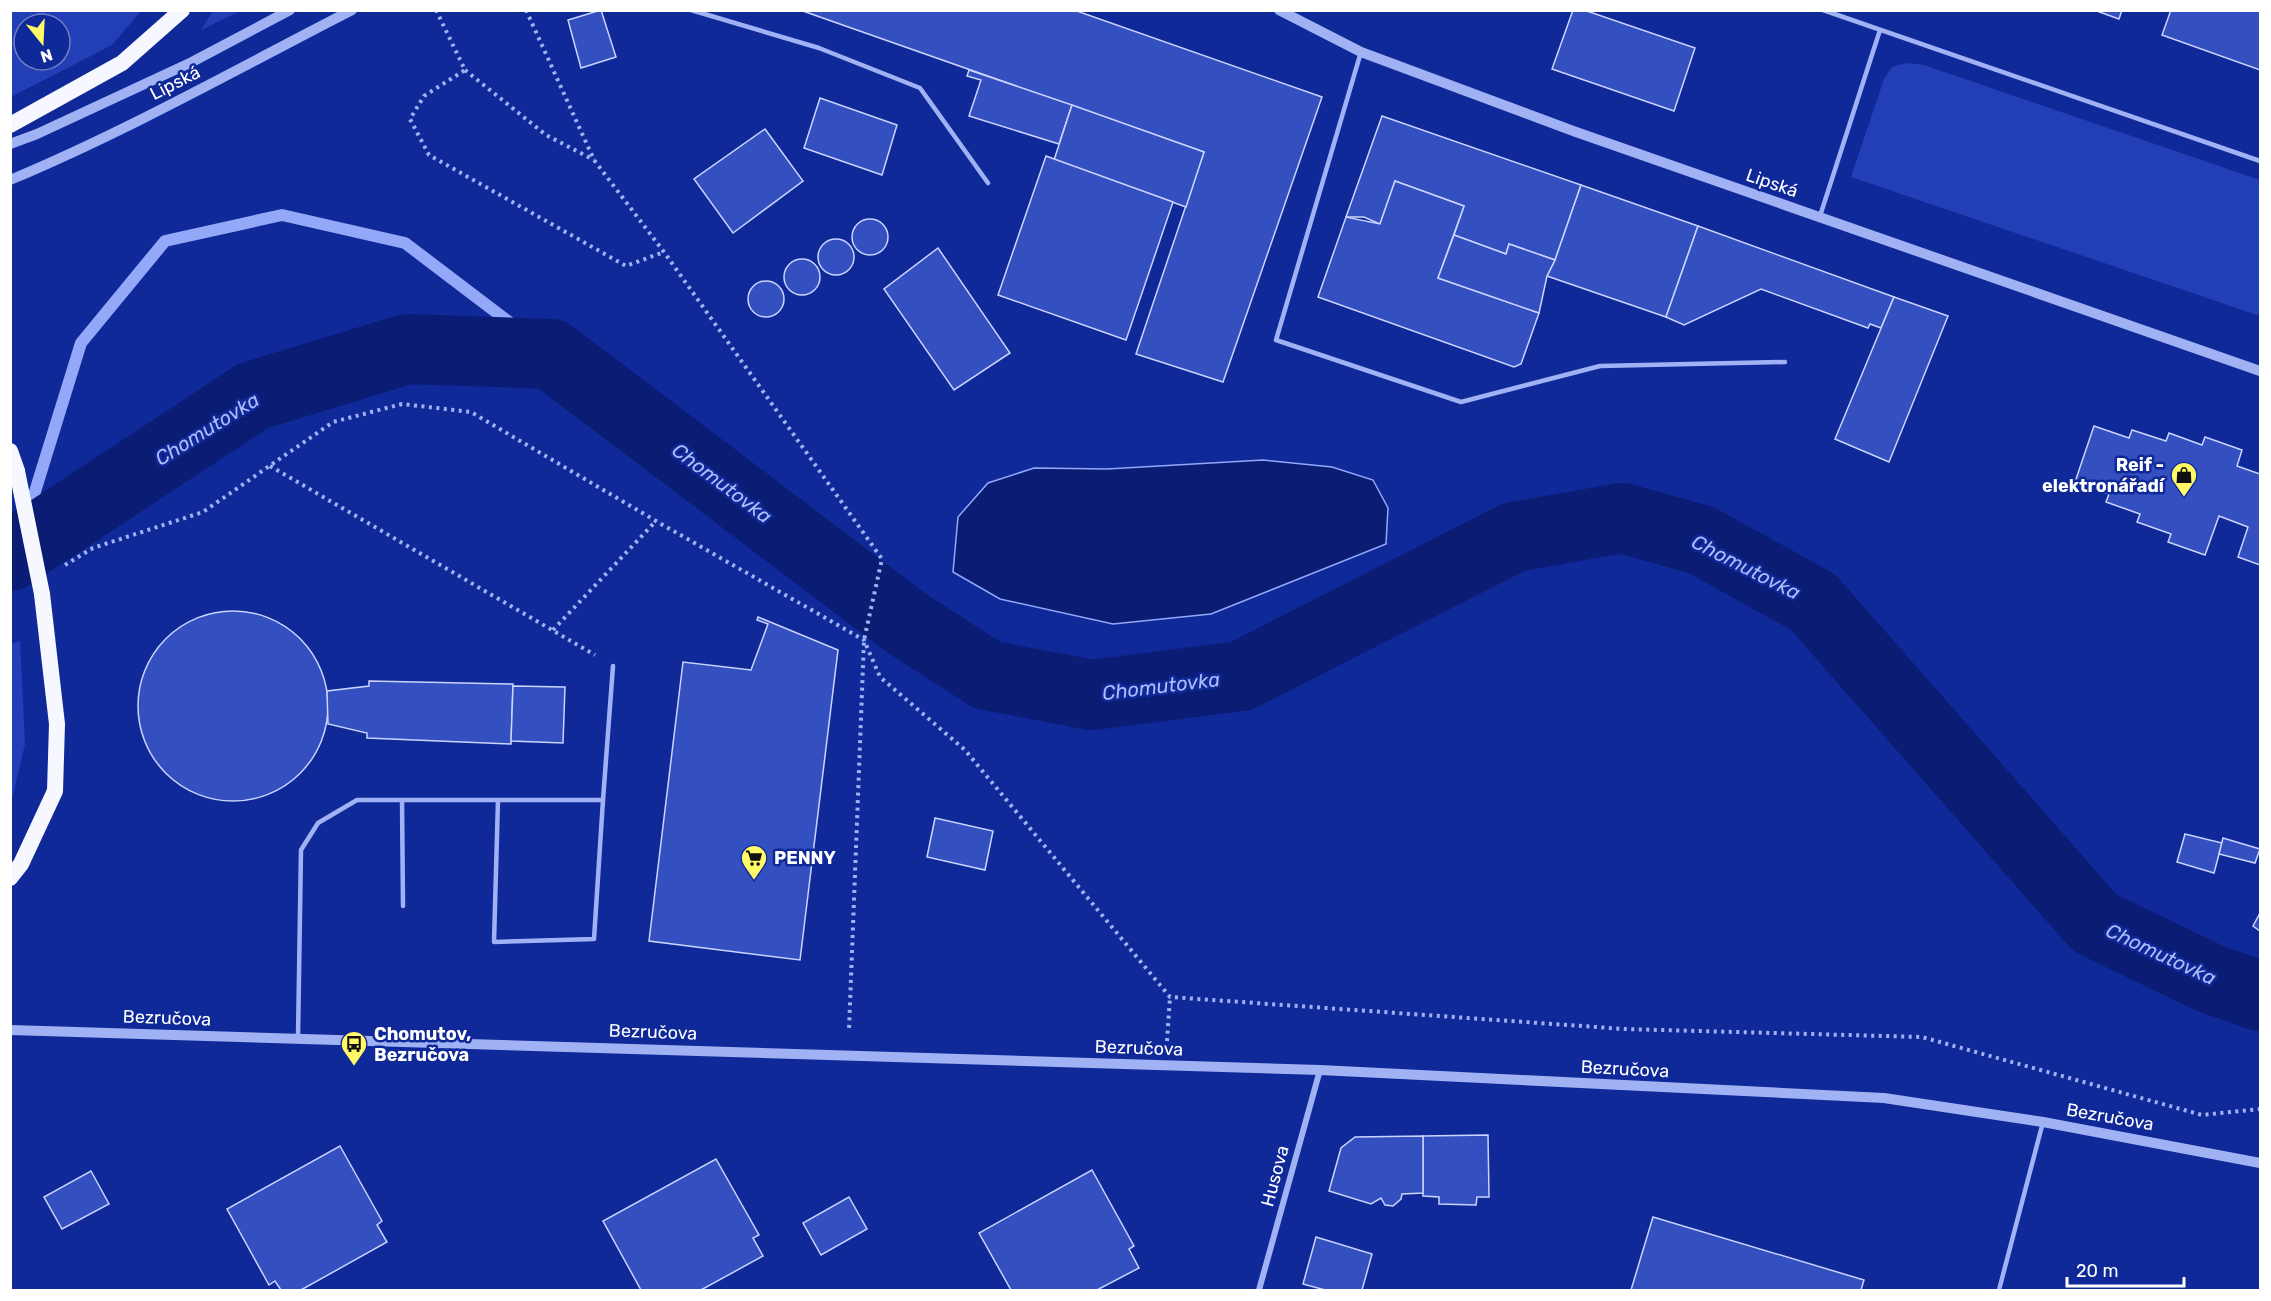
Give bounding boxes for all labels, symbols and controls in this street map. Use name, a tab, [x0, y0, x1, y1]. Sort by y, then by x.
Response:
north arrow	[12, 12, 72, 72]
text: N	[38, 45, 55, 67]
street label: Lipská	[146, 61, 204, 105]
street label: Lipská	[1743, 164, 1801, 202]
water label: Chomutovka	[150, 387, 264, 471]
water label: Chomutovka	[667, 438, 777, 528]
place label: Reif - elektronářadí	[2042, 454, 2166, 497]
shop icon: Reif - elektronářadí	[2169, 460, 2199, 498]
water label: Chomutovka	[1688, 529, 1805, 605]
water label: Chomutovka	[1101, 667, 1222, 705]
supermarket icon: PENNY	[739, 843, 769, 881]
place label: PENNY	[774, 847, 836, 869]
water label: Chomutovka	[2102, 918, 2220, 990]
street label: Bezručova	[122, 1005, 212, 1031]
street label: Bezručova	[608, 1019, 698, 1045]
place label: Chomutov, Bezručova	[374, 1023, 471, 1066]
bus stop icon: Chomutov, Bezručova	[339, 1029, 369, 1067]
street label: Bezručova	[1094, 1035, 1184, 1061]
street label: Bezručova	[1580, 1056, 1670, 1082]
street label: Bezručova	[2065, 1098, 2155, 1136]
street label: Husova	[1256, 1143, 1294, 1209]
scale bar	[2067, 1250, 2184, 1288]
text: 20 m	[2076, 1260, 2118, 1282]

